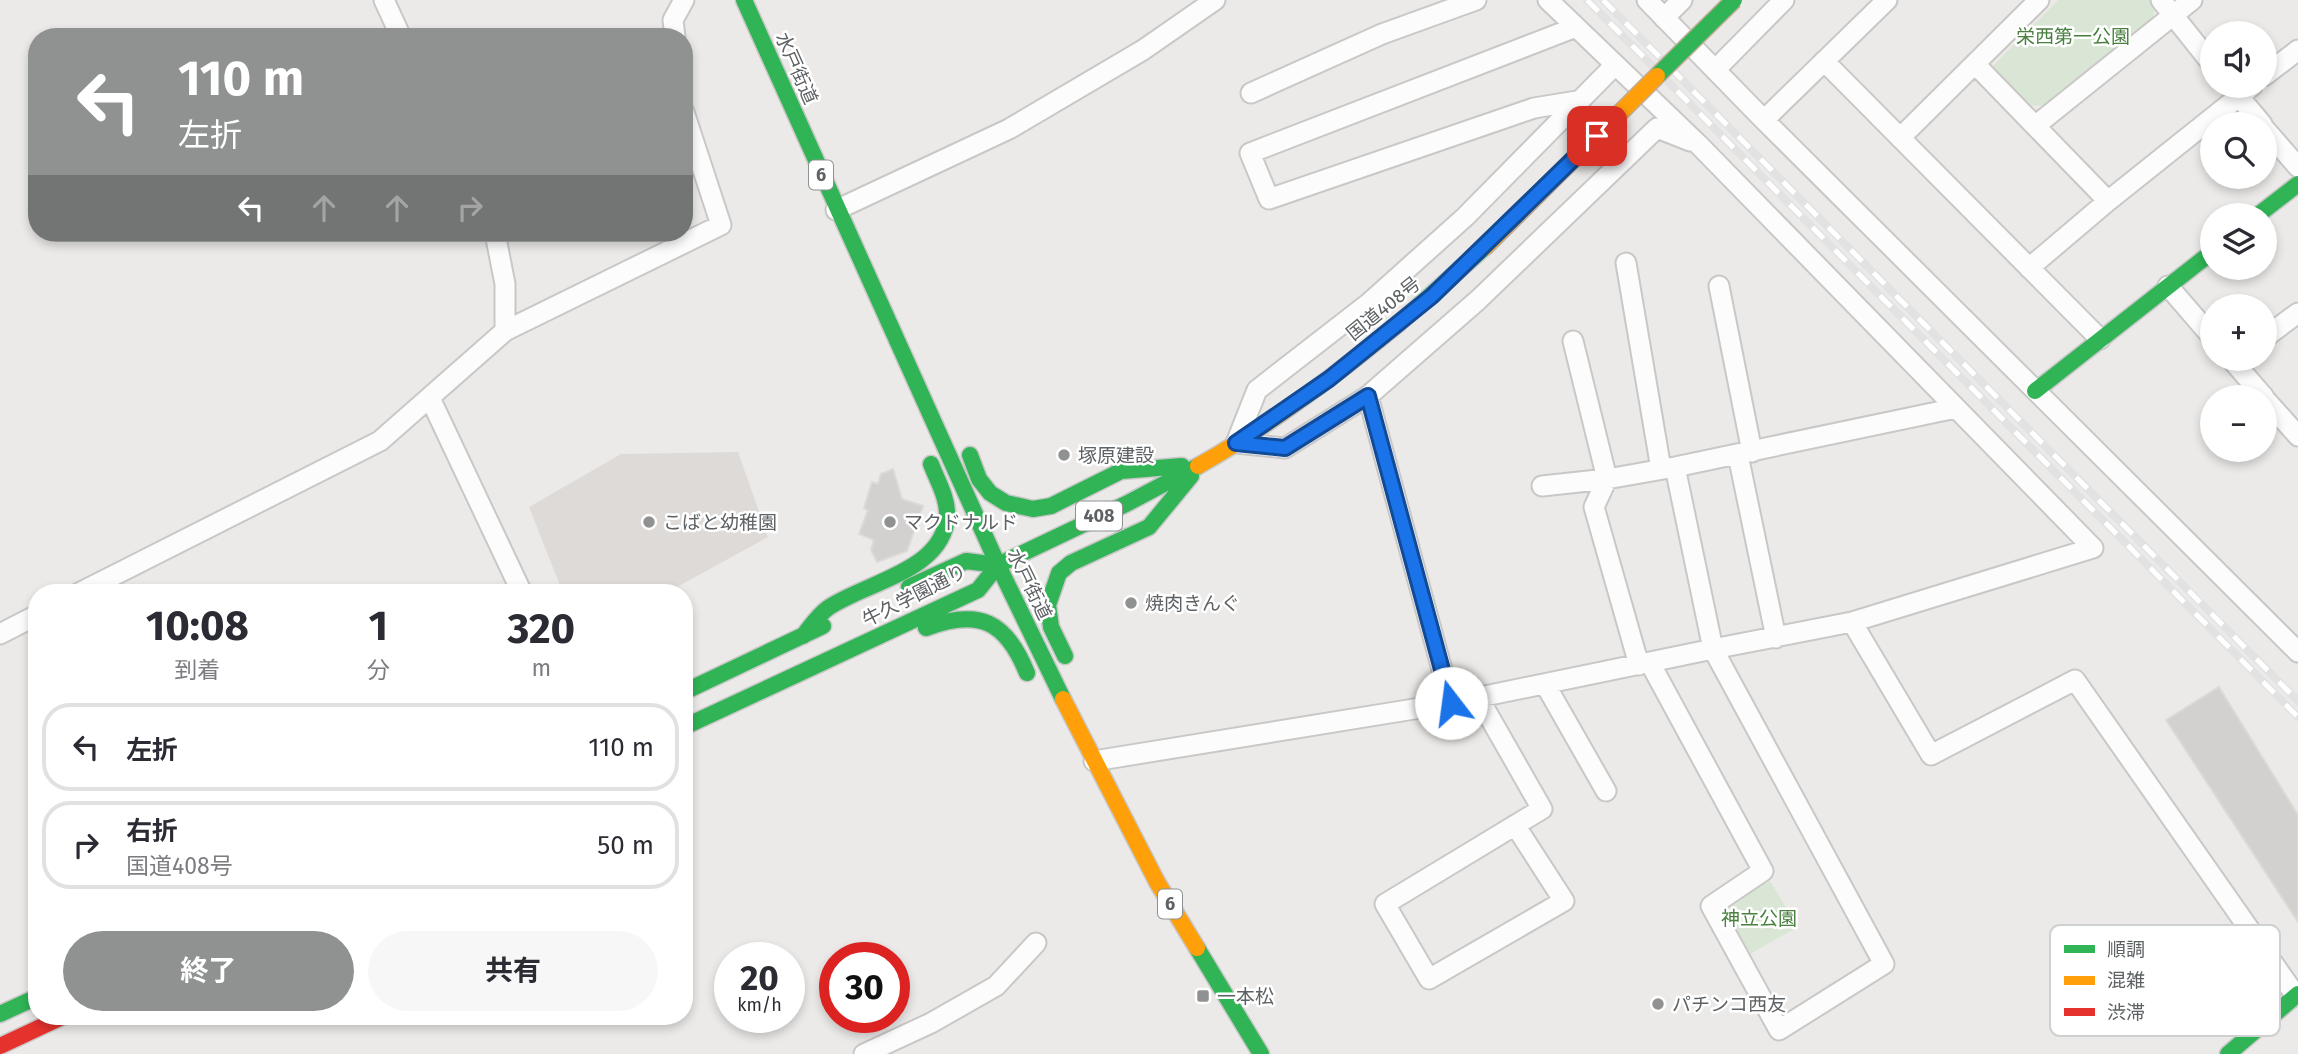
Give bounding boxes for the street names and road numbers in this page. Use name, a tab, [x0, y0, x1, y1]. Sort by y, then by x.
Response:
street label: 水戸街道	[771, 29, 823, 108]
road number: 6	[809, 160, 833, 190]
street label: 国道408号	[1342, 272, 1425, 345]
road number: 408	[1076, 502, 1122, 530]
street label: 水戸街道	[1003, 545, 1057, 623]
street label: 牛久学園通り	[858, 559, 970, 632]
road number: 6	[1158, 890, 1182, 918]

